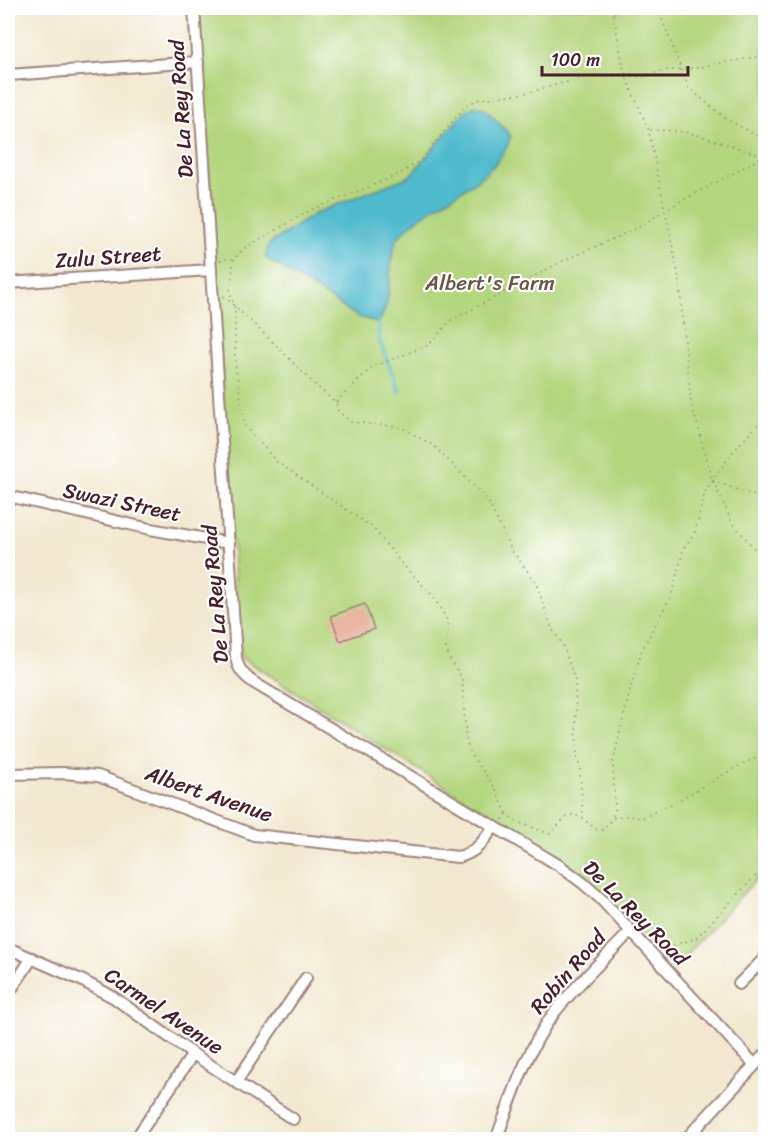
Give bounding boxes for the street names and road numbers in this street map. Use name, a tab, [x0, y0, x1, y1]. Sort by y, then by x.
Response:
street label: De La Rey Road	[157, 37, 205, 179]
street label: Zulu Street	[54, 234, 162, 280]
street label: Swazi Street	[59, 471, 185, 533]
street label: De La Rey Road	[190, 521, 240, 665]
street label: Albert Avenue	[139, 754, 278, 834]
street label: De La Rey Road	[574, 851, 700, 977]
street label: Robin Road	[520, 919, 617, 1023]
street label: Carmel Avenue	[96, 957, 232, 1065]

